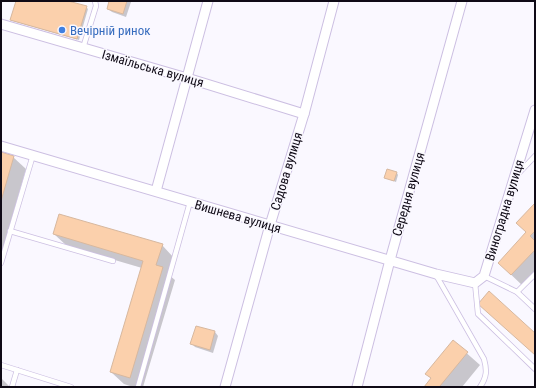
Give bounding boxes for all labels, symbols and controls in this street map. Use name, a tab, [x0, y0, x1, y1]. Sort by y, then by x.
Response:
place label: Вечірній ринок	[70, 23, 151, 38]
marker: Вечірній ринок	[57, 25, 67, 35]
street label: Ізмаїльська вулиця	[100, 47, 206, 90]
street label: Садова вулиця	[267, 130, 305, 212]
street label: Середня вулиця	[389, 150, 428, 238]
street label: Виноградна вулиця	[482, 158, 527, 263]
street label: Вишнева вулиця	[193, 197, 283, 236]

